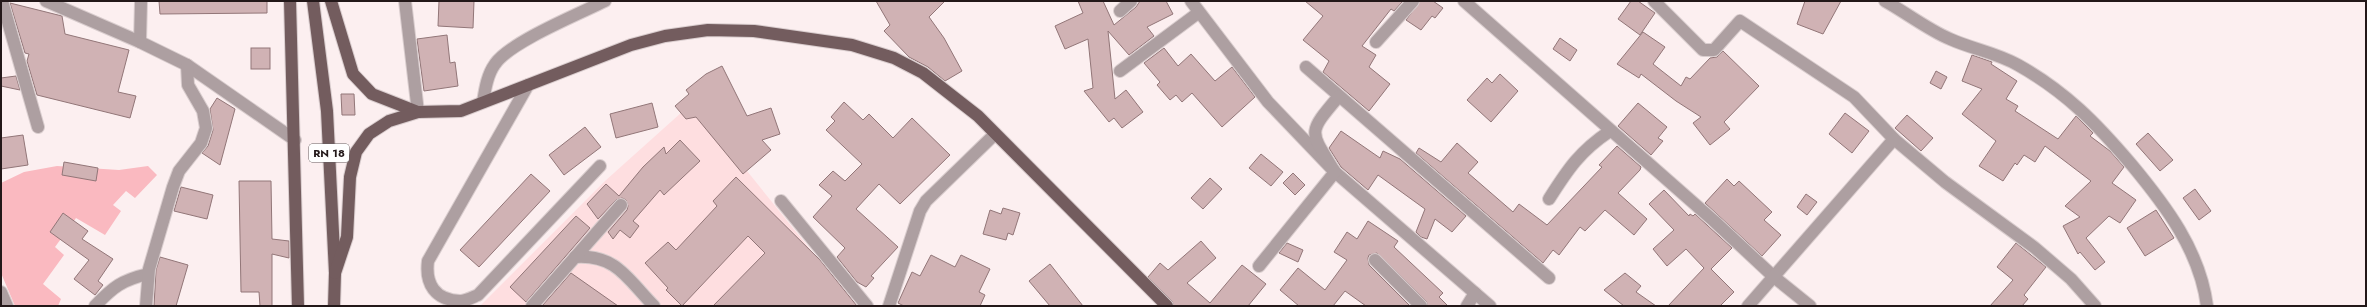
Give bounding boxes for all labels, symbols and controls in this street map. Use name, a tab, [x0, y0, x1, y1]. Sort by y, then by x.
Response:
road number: RN 18	[309, 144, 349, 162]

